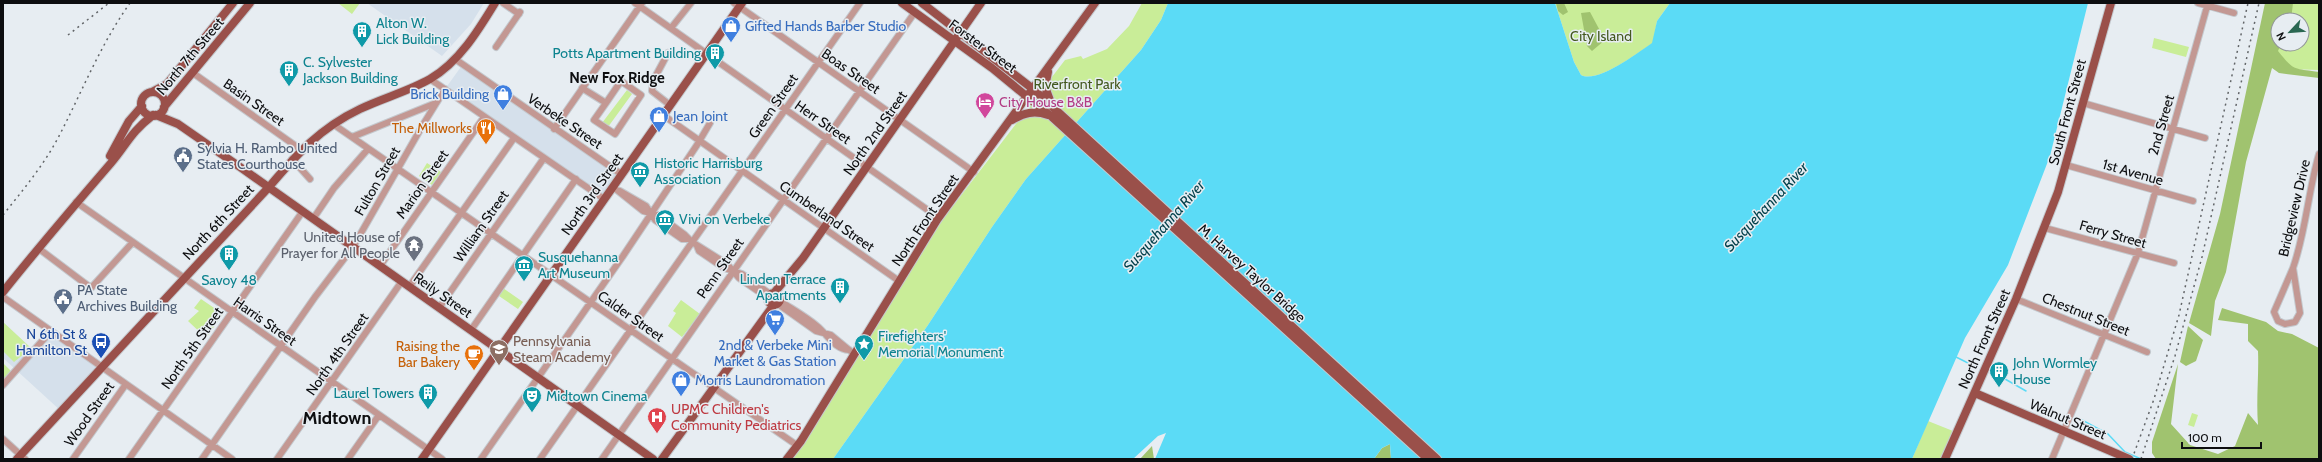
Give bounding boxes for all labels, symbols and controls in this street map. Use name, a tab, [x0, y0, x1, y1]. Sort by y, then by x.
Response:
north arrow	[2270, 12, 2310, 52]
street label: North 7th Street	[152, 13, 228, 98]
place label: Alton W. Lick Building	[376, 14, 450, 48]
shop icon: Gifted Hands Barber Studio	[720, 15, 742, 43]
street label: Forster Street	[945, 15, 1021, 77]
place label: Gifted Hands Barber Studio	[745, 17, 906, 35]
building icon: Alton W. Lick Building	[351, 20, 373, 48]
park label: City Island	[1570, 27, 1632, 45]
text: N	[2273, 30, 2289, 43]
building icon: Potts Apartment Building	[704, 42, 726, 70]
place label: Potts Apartment Building	[553, 44, 702, 62]
street label: Boas Street	[818, 44, 884, 98]
place label: C. Sylvester Jackson Building	[302, 53, 399, 87]
street label: South Front Street	[2044, 57, 2090, 167]
building icon: C. Sylvester Jackson Building	[278, 59, 300, 87]
district label: New Fox Ridge	[569, 69, 665, 87]
street label: Green Street	[744, 70, 802, 142]
street label: Basin Street	[220, 74, 288, 130]
park label: Riverfront Park	[1033, 75, 1121, 93]
shop icon: Brick Building	[492, 83, 514, 111]
place label: Brick Building	[410, 85, 490, 103]
street label: North 2nd Street	[839, 87, 911, 179]
street label: Verbeke Street	[524, 89, 606, 153]
hotel icon: City House B&B	[974, 91, 996, 119]
street label: 2nd Street	[2144, 92, 2178, 157]
place label: City House B&B	[999, 93, 1092, 111]
street label: Herr Street	[791, 96, 855, 148]
shop icon: Jean Joint	[648, 105, 670, 133]
place label: Jean Joint	[672, 107, 728, 125]
restaurant icon: The Millworks	[475, 117, 497, 145]
place label: The Millworks	[392, 119, 472, 137]
place label: Sylvia H. Rambo United States Courthouse	[197, 139, 337, 173]
street label: Fulton Street	[350, 143, 404, 219]
public building icon: Sylvia H. Rambo United States Courthouse	[172, 145, 194, 173]
street label: Marion Street	[392, 146, 452, 222]
street label: North 3rd Street	[557, 149, 627, 238]
place label: Historic Harrisburg Association	[654, 154, 763, 188]
street label: 1st Avenue	[2100, 155, 2166, 189]
water label: Susquehanna River	[1720, 158, 1813, 255]
street label: Bridgeview Drive	[2274, 158, 2314, 258]
museum icon: Historic Harrisburg Association	[629, 160, 651, 188]
street label: North Front Street	[887, 170, 963, 270]
street label: Cumberland Street	[776, 176, 878, 256]
water label: Susquehanna River	[1119, 176, 1209, 275]
street label: North 6th Street	[178, 180, 258, 263]
street label: William Street	[450, 186, 513, 266]
museum icon: Vivi on Verbeke	[654, 208, 676, 236]
place label: Vivi on Verbeke	[679, 210, 770, 228]
street label: Ferry Street	[2077, 216, 2149, 252]
street label: M. Harvey Taylor Bridge	[1194, 220, 1310, 326]
place label: United House of Prayer for All People	[281, 228, 400, 262]
temple icon: United House of Prayer for All People	[403, 234, 425, 262]
street label: Penn Street	[693, 234, 748, 302]
building icon: Savoy 48	[218, 243, 240, 271]
place label: Susquehanna Art Museum	[538, 248, 618, 282]
museum icon: Susquehanna Art Museum	[513, 254, 535, 282]
street label: Reily Street	[410, 268, 476, 322]
place label: Linden Terrace Apartments	[740, 270, 826, 304]
place label: Savoy 48	[201, 271, 257, 289]
building icon: Linden Terrace Apartments	[829, 276, 851, 304]
place label: PA State Archives Building	[77, 281, 178, 315]
street label: North Front Street	[1954, 286, 2014, 392]
public building icon: PA State Archives Building	[52, 287, 74, 315]
street label: Calder Street	[594, 287, 668, 346]
street label: Chestnut Street	[2040, 288, 2133, 340]
street label: Harris Street	[230, 293, 300, 350]
street label: North 5th Street	[157, 303, 227, 393]
supermarket icon: 2nd & Verbeke Mini Market & Gas Station	[764, 308, 786, 336]
street label: North 4th Street	[302, 309, 372, 399]
place label: N 6th St & Hamilton St	[16, 325, 87, 359]
place label: Firefighters' Memorial Monument	[878, 327, 1003, 361]
bus stop icon: N 6th St & Hamilton St	[90, 331, 112, 359]
place label: Pennsylvania Steam Academy	[513, 332, 611, 366]
place icon: Firefighters' Memorial Monument	[853, 333, 875, 361]
place label: 2nd & Verbeke Mini Market & Gas Station	[714, 336, 837, 370]
place label: Raising the Bar Bakery	[396, 337, 460, 371]
school or university icon: Pennsylvania Steam Academy	[488, 338, 510, 366]
cafe icon: Raising the Bar Bakery	[463, 343, 485, 371]
place label: John Wormley House	[2012, 354, 2097, 388]
building icon: John Wormley House	[1988, 360, 2010, 388]
shop icon: Morris Laundromation	[670, 369, 692, 397]
place label: Morris Laundromation	[695, 371, 826, 389]
street label: Wood Street	[60, 378, 118, 450]
building icon: Laurel Towers	[417, 382, 439, 410]
place label: Laurel Towers	[334, 384, 414, 402]
theatre icon: Midtown Cinema	[521, 385, 543, 413]
place label: Midtown Cinema	[546, 387, 648, 405]
street label: Walnut Street	[2027, 395, 2109, 443]
place label: UPMC Children's Community Pediatrics	[671, 400, 802, 434]
hospital icon: UPMC Children's Community Pediatrics	[646, 406, 668, 434]
district label: Midtown	[303, 407, 371, 429]
scale bar	[2182, 424, 2261, 450]
text: 100 m	[2188, 430, 2222, 445]

